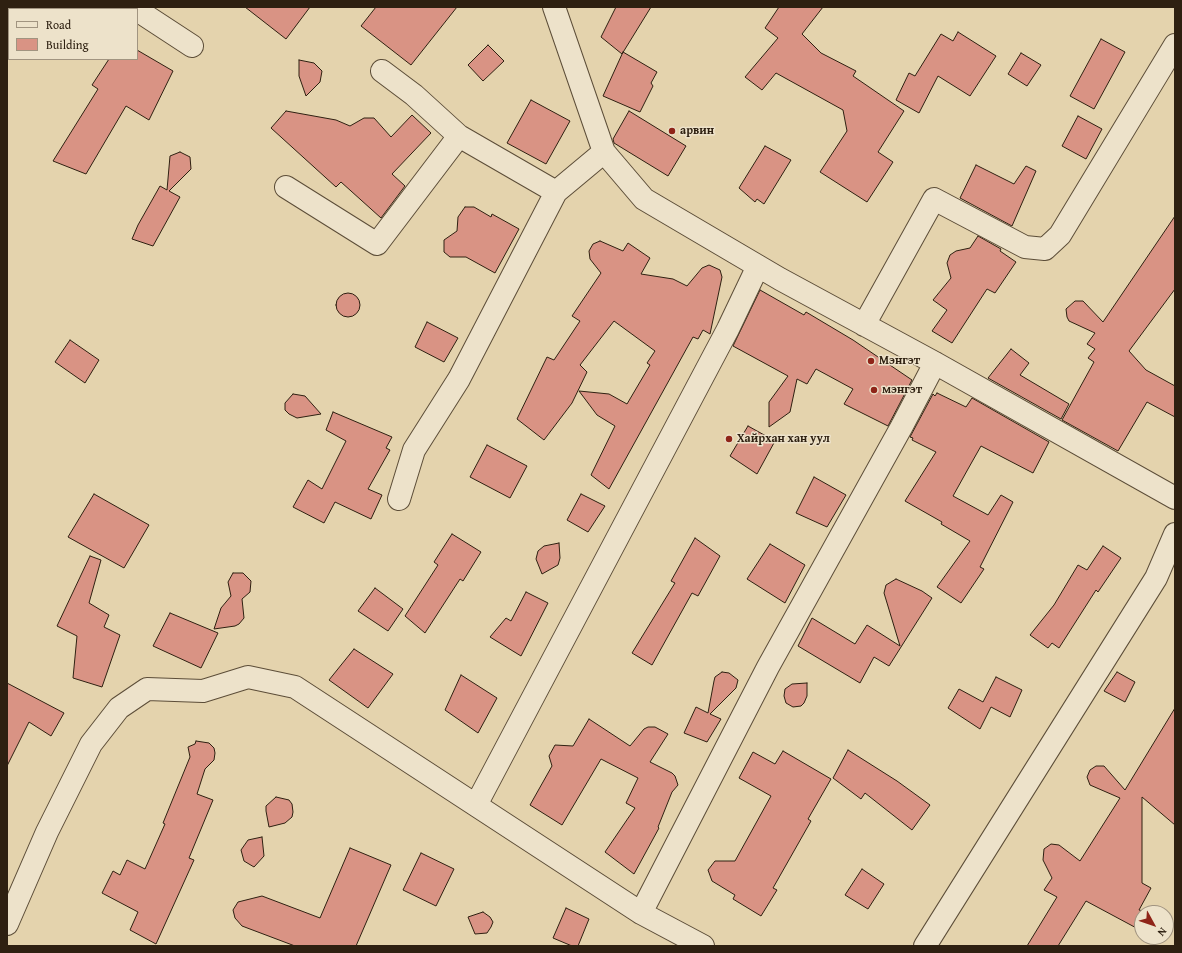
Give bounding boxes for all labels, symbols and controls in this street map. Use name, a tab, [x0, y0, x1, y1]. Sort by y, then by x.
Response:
legend	[8, 8, 138, 60]
text: Road	[46, 16, 71, 33]
text: Building	[46, 36, 89, 53]
place label: арвин	[680, 124, 714, 138]
marker: арвин	[667, 126, 677, 136]
place label: Мэнгэт	[879, 354, 920, 368]
marker: Мэнгэт	[866, 356, 876, 366]
place label: мэнгэт	[882, 383, 922, 397]
marker: мэнгэт	[869, 385, 879, 395]
place label: Хайрхан хан уул	[737, 432, 830, 446]
marker: Хайрхан хан уул	[724, 434, 734, 444]
north arrow	[1134, 905, 1174, 945]
text: N	[1154, 924, 1171, 940]

